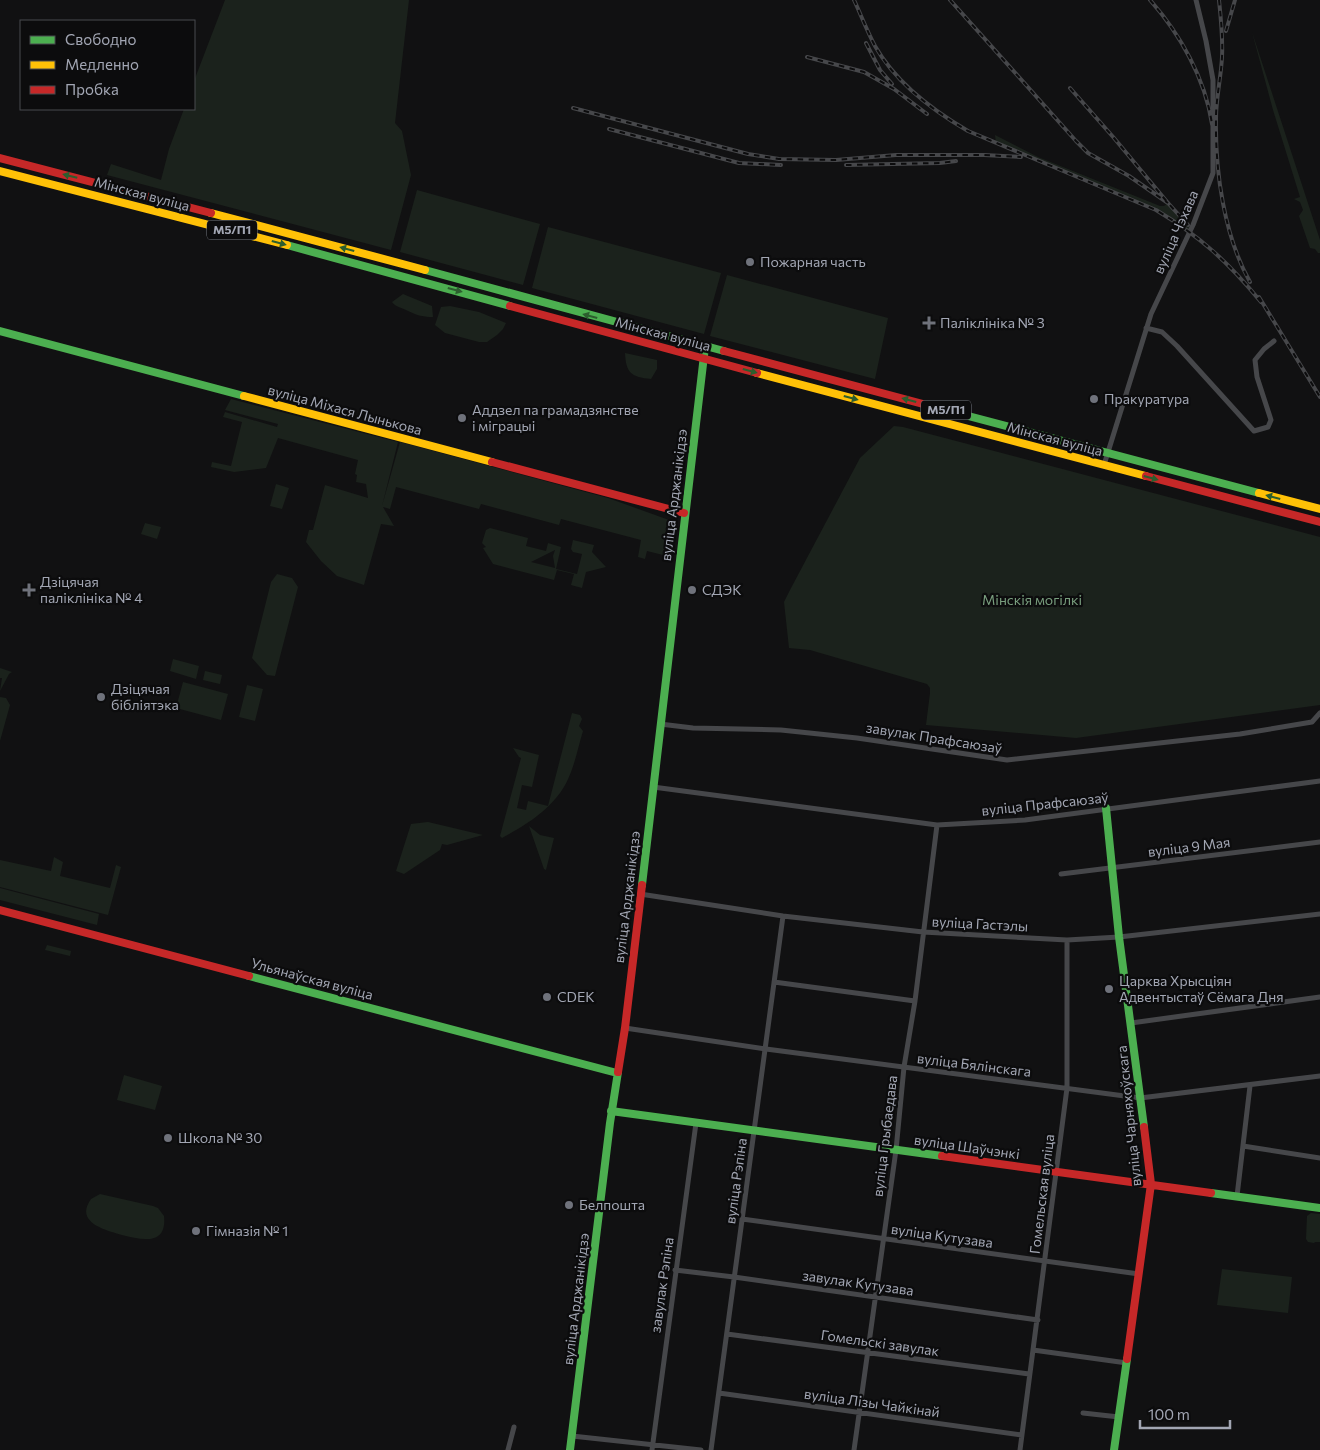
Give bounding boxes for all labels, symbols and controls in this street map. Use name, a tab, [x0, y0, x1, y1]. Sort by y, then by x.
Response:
legend	[20, 20, 195, 110]
text: Свободно	[65, 30, 136, 48]
text: Медленно	[65, 55, 139, 73]
text: Пробка	[65, 80, 119, 98]
one-way arrow	[63, 172, 78, 180]
street label: Мінская вуліца	[93, 173, 192, 214]
street label: вуліца Чэхава	[1150, 187, 1202, 276]
road number: М5/П1	[207, 220, 257, 240]
one-way arrow	[271, 239, 286, 247]
one-way arrow	[339, 245, 355, 253]
place label: Пожарная часть	[760, 253, 866, 270]
marker: Пожарная часть	[744, 256, 756, 268]
one-way arrow	[447, 287, 462, 295]
one-way arrow	[583, 312, 598, 320]
street label: Мінская вуліца	[614, 313, 713, 354]
place label: Паліклініка № 3	[940, 314, 1045, 331]
marker: Паліклініка № 3	[922, 316, 936, 330]
one-way arrow	[743, 367, 758, 375]
street label: вуліца Міхася Лынькова	[266, 381, 424, 438]
place label: Пракуратура	[1104, 390, 1189, 407]
marker: Пракуратура	[1088, 393, 1100, 405]
one-way arrow	[843, 394, 858, 402]
one-way arrow	[901, 396, 916, 404]
road number: М5/П1	[921, 400, 971, 420]
place label: Аддзел па грамадзянстве і міграцыі	[472, 401, 639, 434]
marker: Аддзел па грамадзянстве і міграцыі	[456, 412, 468, 424]
street label: Мінская вуліца	[1006, 418, 1105, 459]
street label: вуліца Арджанікідзэ	[657, 428, 690, 562]
one-way arrow	[1144, 474, 1159, 482]
one-way arrow	[1265, 492, 1280, 500]
place label: Дзіцячая паліклініка № 4	[40, 573, 143, 606]
place label: СДЭК	[702, 581, 742, 598]
marker: Дзіцячая паліклініка № 4	[22, 583, 36, 597]
marker: СДЭК	[686, 584, 698, 596]
park label: Мінскія могілкі	[982, 591, 1082, 608]
place label: Дзіцячая бібліятэка	[111, 680, 179, 713]
marker: Дзіцячая бібліятэка	[95, 691, 107, 703]
street label: завулак Прафсаюзаў	[865, 718, 1003, 757]
street label: вуліца Прафсаюзаў	[981, 788, 1109, 819]
street label: вуліца Арджанікідзэ	[610, 830, 643, 964]
street label: вуліца 9 Мая	[1147, 833, 1231, 860]
street label: вуліца Гастэлы	[931, 912, 1029, 935]
street label: Ульянаўская вуліца	[249, 954, 375, 1003]
place label: Царква Хрысціян Адвентыстаў Сёмага Дня	[1119, 972, 1284, 1005]
marker: Царква Хрысціян Адвентыстаў Сёмага Дня	[1103, 983, 1115, 995]
place label: CDEK	[557, 988, 595, 1005]
marker: CDEK	[541, 991, 553, 1003]
street label: вуліца Чарняхоўскага	[1113, 1045, 1144, 1187]
street label: вуліца Бялінскага	[916, 1049, 1032, 1080]
street label: вуліца Грыбаедава	[869, 1074, 900, 1198]
place label: Школа № 30	[178, 1129, 262, 1146]
street label: вуліца Шаўчэнкі	[913, 1131, 1021, 1162]
marker: Школа № 30	[162, 1132, 174, 1144]
street label: Гомельская вуліца	[1026, 1133, 1057, 1255]
street label: вуліца Рэпіна	[721, 1137, 750, 1225]
place label: Белпошта	[579, 1196, 645, 1213]
marker: Белпошта	[563, 1199, 575, 1211]
street label: вуліца Кутузава	[890, 1220, 994, 1251]
place label: Гімназія № 1	[206, 1222, 288, 1239]
marker: Гімназія № 1	[190, 1225, 202, 1237]
street label: вуліца Арджанікідзэ	[559, 1232, 592, 1366]
street label: завулак Рэпіна	[646, 1236, 677, 1334]
street label: завулак Кутузава	[801, 1266, 915, 1299]
street label: Гомельскі завулак	[820, 1326, 941, 1359]
street label: вуліца Лізы Чайкінай	[803, 1385, 941, 1420]
scale bar	[1140, 1398, 1230, 1430]
text: 100 m	[1148, 1405, 1190, 1423]

